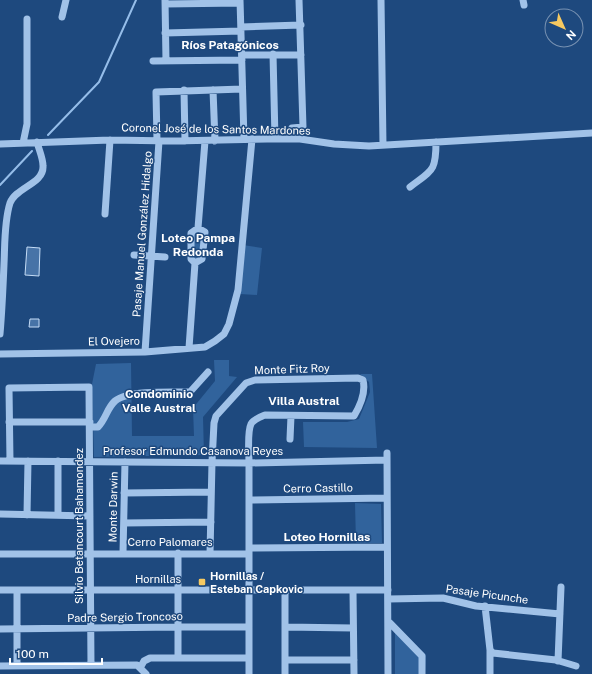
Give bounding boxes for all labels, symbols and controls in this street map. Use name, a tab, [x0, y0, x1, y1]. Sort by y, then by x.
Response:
north arrow	[544, 8, 584, 48]
text: N	[564, 28, 578, 42]
district label: Ríos Patagónicos	[181, 38, 279, 52]
street label: Coronel José de los Santos Mardones	[121, 121, 311, 137]
street label: Pasaje Manuel González Hidalgo	[130, 151, 154, 317]
district label: Loteo Pampa Redonda	[161, 231, 235, 259]
street label: El Ovejero	[88, 335, 140, 347]
street label: Monte Fitz Roy	[254, 362, 330, 376]
district label: Condominio Valle Austral	[122, 387, 196, 415]
district label: Villa Austral	[268, 394, 340, 408]
street label: Profesor Edmundo Casanova Reyes	[103, 445, 284, 457]
street label: Silvio Betancourt Bahamondez	[73, 448, 85, 604]
street label: Monte Darwin	[106, 471, 120, 543]
street label: Cerro Castillo	[283, 481, 353, 495]
district label: Loteo Hornillas	[284, 530, 370, 544]
street label: Cerro Palomares	[128, 536, 213, 548]
place label: Hornillas / Esteban Capkovic	[210, 570, 303, 595]
street label: Hornillas	[135, 573, 181, 585]
marker: Hornillas / Esteban Capkovic	[197, 577, 207, 587]
street label: Pasaje Picunche	[445, 582, 529, 606]
street label: Padre Sergio Troncoso	[67, 610, 183, 624]
scale bar	[10, 640, 102, 666]
text: 100 m	[16, 647, 49, 661]

